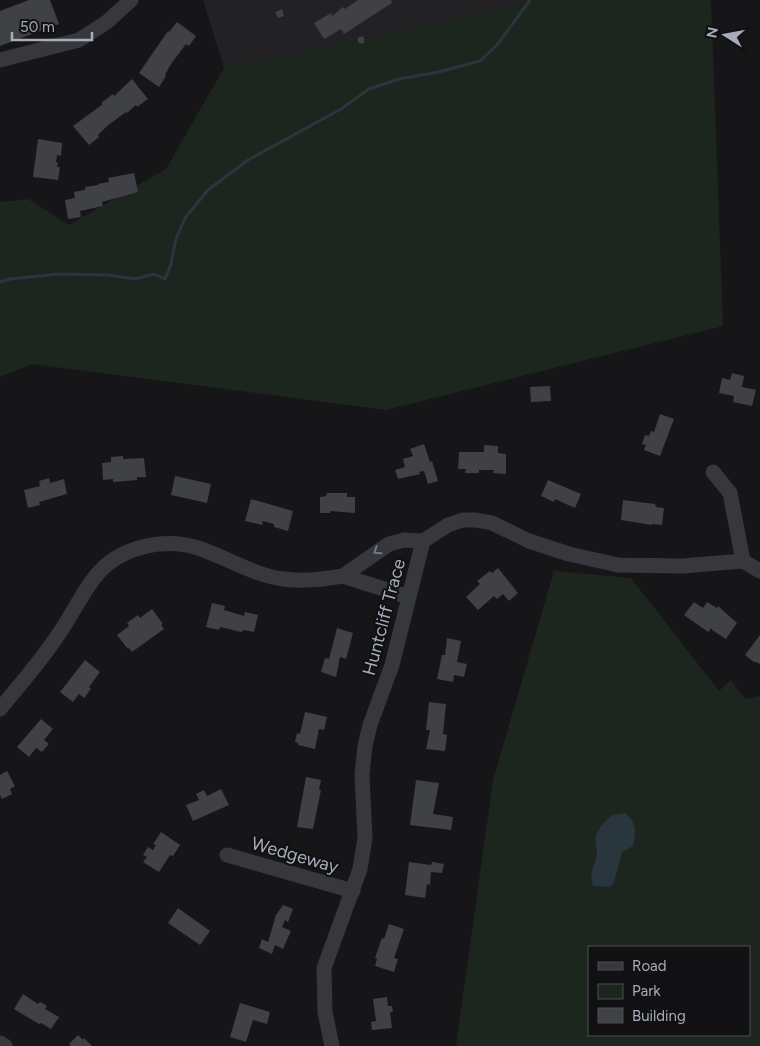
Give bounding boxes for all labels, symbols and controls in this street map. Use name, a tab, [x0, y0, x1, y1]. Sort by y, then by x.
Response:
scale bar	[12, 10, 92, 42]
north arrow	[700, 10, 750, 60]
text: 50 m	[20, 18, 55, 36]
text: N	[703, 26, 722, 40]
one-way arrow	[373, 545, 383, 554]
street label: Huntcliff Trace	[358, 556, 410, 678]
street label: Wedgeway	[249, 832, 342, 878]
legend	[588, 946, 750, 1036]
text: Road	[632, 957, 667, 975]
text: Park	[632, 982, 661, 1000]
text: Building	[632, 1007, 686, 1025]

